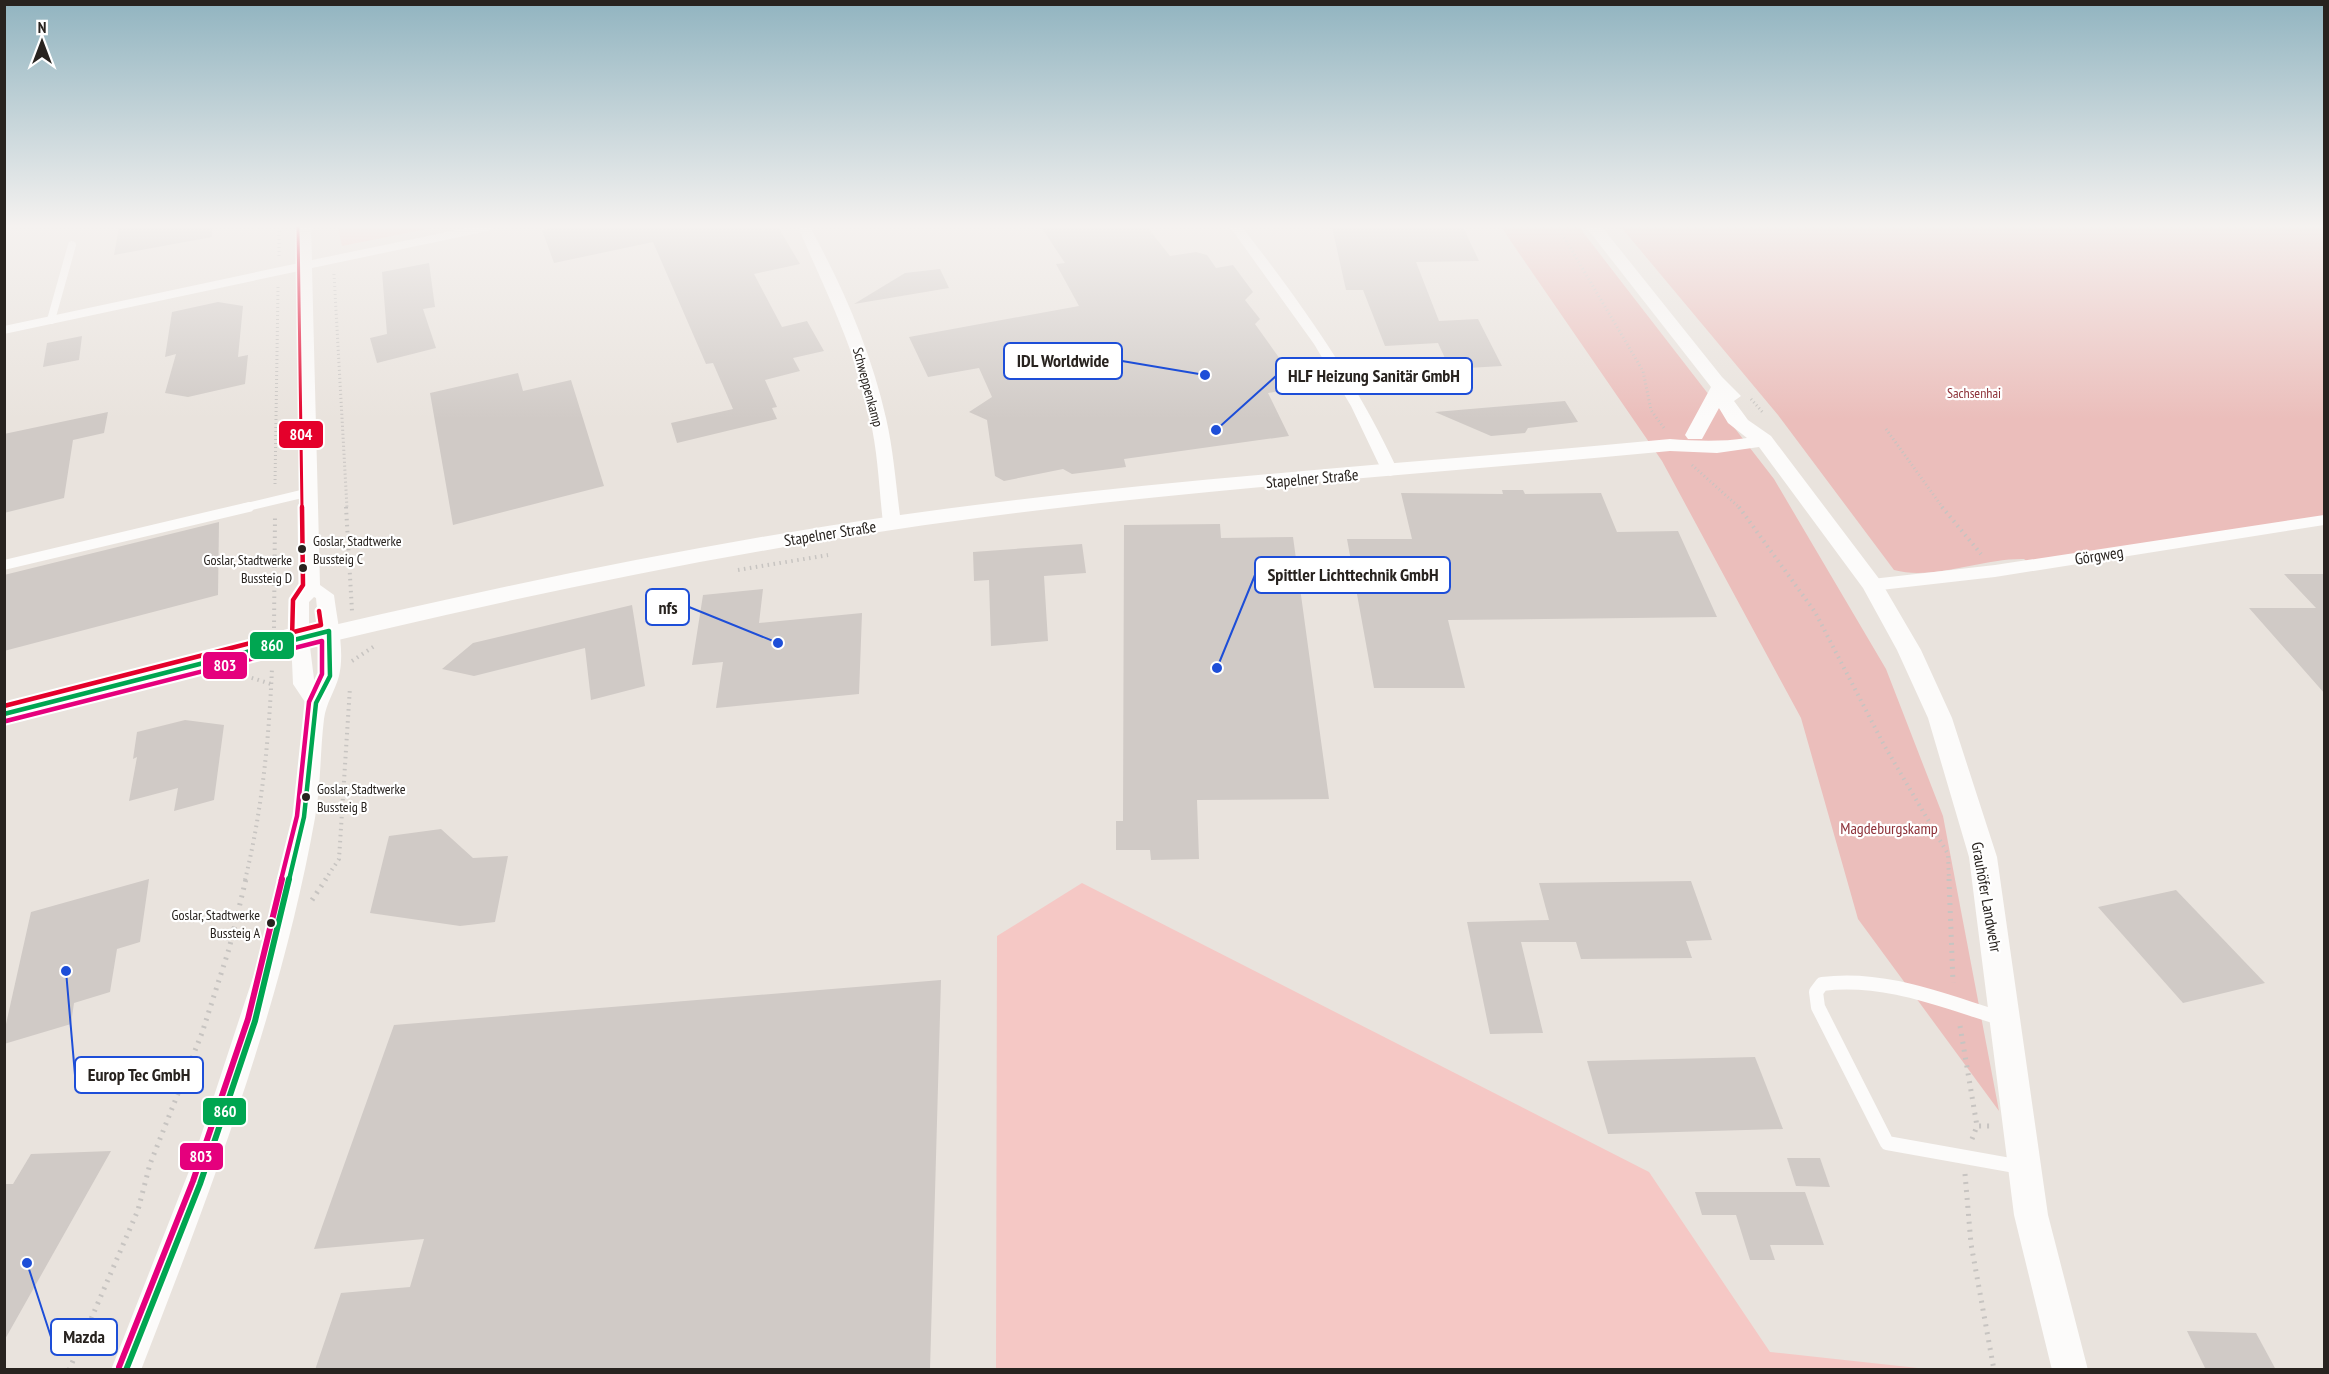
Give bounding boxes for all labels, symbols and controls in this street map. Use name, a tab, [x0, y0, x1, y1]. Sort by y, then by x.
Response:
north arrow	[12, 12, 72, 72]
text: N	[38, 17, 46, 37]
callout: IDL Worldwide	[1004, 343, 1122, 379]
street label: Schweppenkamp	[849, 345, 887, 429]
text: IDL Worldwide	[1017, 349, 1109, 372]
callout: HLF Heizung Sanitär GmbH	[1276, 358, 1472, 394]
text: HLF Heizung Sanitär GmbH	[1288, 364, 1460, 387]
park label: Sachsenhai	[1947, 384, 2001, 402]
line badge: 804	[278, 420, 324, 449]
text: 804	[290, 424, 313, 444]
street label: Stapelner Straße	[1265, 464, 1359, 492]
street label: Stapelner Straße	[783, 516, 877, 550]
place label: Goslar, Stadtwerke Bussteig C	[313, 532, 402, 568]
street label: Görgweg	[2073, 541, 2125, 569]
marker: Goslar, Stadtwerke Bussteig C	[296, 543, 308, 555]
place label: Goslar, Stadtwerke Bussteig D	[204, 551, 292, 587]
callout: Spittler Lichttechnik GmbH	[1255, 557, 1450, 593]
marker: Goslar, Stadtwerke Bussteig D	[297, 562, 309, 574]
text: Spittler Lichttechnik GmbH	[1267, 563, 1439, 586]
callout: nfs	[646, 589, 689, 625]
text: nfs	[658, 596, 678, 619]
line badge: 860	[249, 631, 295, 660]
text: 860	[261, 635, 284, 655]
line badge: 803	[202, 651, 248, 680]
text: 803	[214, 655, 236, 675]
place label: Goslar, Stadtwerke Bussteig B	[317, 780, 406, 816]
marker: Goslar, Stadtwerke Bussteig B	[300, 791, 312, 803]
park label: Magdeburgskamp	[1840, 818, 1938, 838]
street label: Grauhöfer Landwehr	[1967, 840, 2007, 954]
place label: Goslar, Stadtwerke Bussteig A	[172, 906, 260, 942]
marker: Goslar, Stadtwerke Bussteig A	[265, 917, 277, 929]
callout: Europ Tec GmbH	[75, 1057, 203, 1093]
text: Europ Tec GmbH	[88, 1063, 190, 1086]
line badge: 860	[202, 1097, 247, 1126]
text: 860	[214, 1101, 237, 1121]
line badge: 803	[179, 1142, 224, 1171]
text: 803	[190, 1146, 212, 1166]
callout: Mazda	[51, 1319, 117, 1355]
text: Mazda	[63, 1325, 105, 1348]

